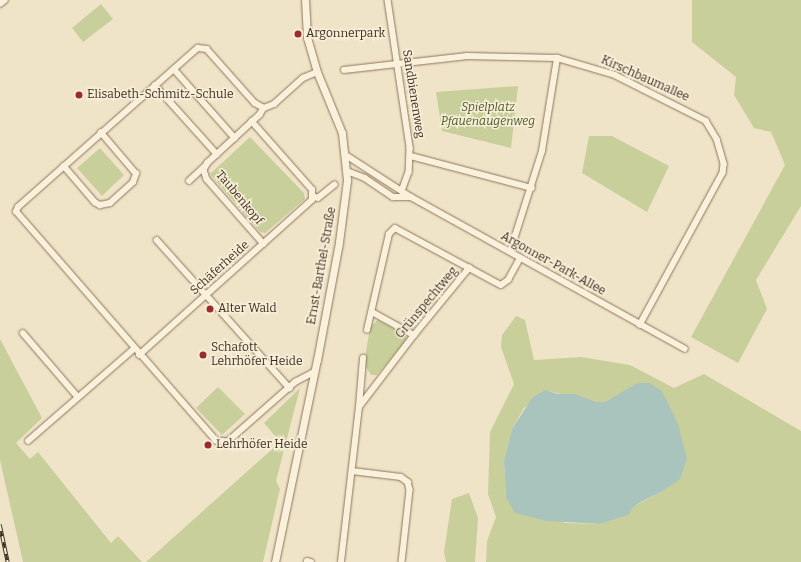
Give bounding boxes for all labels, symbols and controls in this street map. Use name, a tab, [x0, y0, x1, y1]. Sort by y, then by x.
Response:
place label: Argonnerpark	[306, 27, 385, 41]
marker: Argonnerpark	[293, 29, 303, 39]
street label: Sandbienenweg	[399, 49, 427, 139]
street label: Kirschbaumallee	[599, 53, 691, 105]
place label: Elisabeth-Schmitz-Schule	[87, 88, 233, 102]
marker: Elisabeth-Schmitz-Schule	[74, 90, 84, 100]
park label: Spielplatz Pfauenaugenweg	[441, 101, 535, 129]
street label: Taubenkopf	[212, 168, 266, 228]
street label: Ernst-Barthel-Straße	[305, 206, 339, 326]
street label: Argonner-Park-Allee	[498, 229, 608, 299]
street label: Schäferheide	[188, 238, 252, 298]
street label: Grünspechtweg	[393, 264, 461, 342]
place label: Alter Wald	[218, 302, 277, 316]
marker: Alter Wald	[205, 304, 215, 314]
place label: Schafott Lehrhöfer Heide	[211, 341, 302, 369]
marker: Schafott Lehrhöfer Heide	[198, 350, 208, 360]
place label: Lehrhöfer Heide	[216, 438, 307, 452]
marker: Lehrhöfer Heide	[203, 440, 213, 450]

